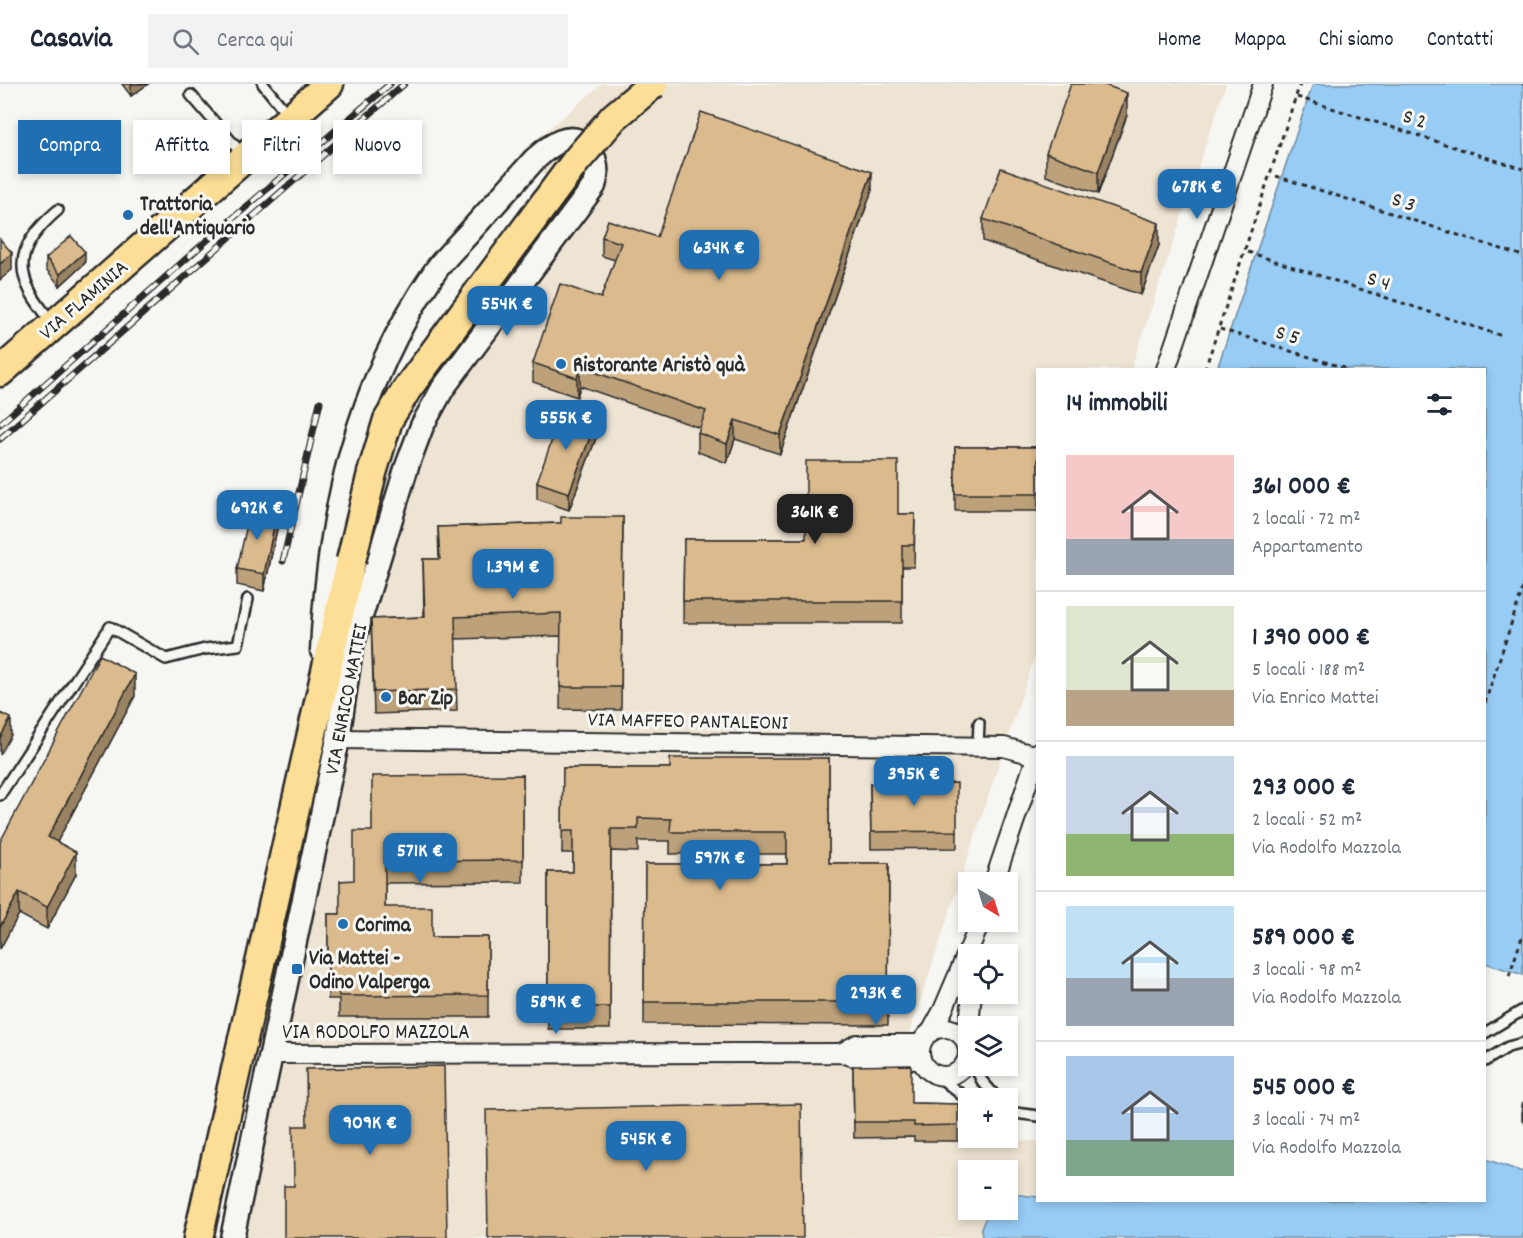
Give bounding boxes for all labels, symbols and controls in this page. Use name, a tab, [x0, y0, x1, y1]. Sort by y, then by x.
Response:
search box	[148, 14, 568, 68]
text: Casavia	[30, 21, 112, 61]
icon: search	[169, 25, 202, 58]
text: Cerca qui	[217, 26, 293, 57]
text: Home	[1158, 26, 1201, 56]
text: Mappa	[1234, 26, 1286, 56]
text: Chi siamo	[1319, 26, 1394, 56]
text: Contatti	[1427, 26, 1493, 56]
street label: S 2	[1398, 103, 1430, 139]
chip: Compra	[18, 120, 121, 174]
chip: Affitta	[133, 120, 230, 174]
chip: Filtri	[242, 120, 321, 174]
chip: Nuovo	[333, 120, 422, 174]
pin: 678K €	[1148, 169, 1246, 220]
text: 678K €	[1172, 174, 1222, 202]
street label: S 3	[1387, 186, 1419, 222]
place label: Trattoria dell'Antiquario	[140, 191, 255, 245]
marker: Trattoria dell'Antiquario	[121, 208, 135, 222]
pin: 634K €	[670, 230, 768, 281]
text: 634K €	[693, 235, 745, 263]
street label: VIA FLAMINIA	[34, 254, 136, 348]
street label: S 4	[1363, 265, 1394, 301]
pin: 554K €	[458, 286, 556, 337]
text: 554K €	[481, 291, 533, 319]
street label: S 5	[1271, 319, 1303, 355]
place label: Ristorante Aristò quà	[573, 352, 745, 382]
marker: Ristorante Aristò quà	[554, 357, 568, 371]
text: 14 immobili	[1066, 386, 1167, 423]
icon: filters	[1423, 388, 1456, 421]
pin: 555K €	[517, 400, 615, 451]
text: 555K €	[540, 405, 592, 433]
text: 361 000 €	[1252, 469, 1351, 506]
icon: home	[1114, 479, 1186, 551]
pin: 692K €	[208, 490, 306, 541]
pin: 361K €	[766, 494, 864, 545]
text: 692K €	[231, 495, 283, 523]
text: 361K €	[791, 499, 839, 527]
text: 2 locali · 72 m²	[1252, 506, 1361, 534]
text: Appartamento	[1252, 534, 1363, 562]
pin: 1.39M €	[458, 549, 568, 600]
text: 1.39M €	[486, 554, 540, 582]
text: 1 390 000 €	[1252, 620, 1370, 657]
street label: VIA ENRICO MATTEI	[319, 621, 377, 778]
icon: home	[1114, 630, 1186, 702]
text: 5 locali · 188 m²	[1252, 657, 1365, 685]
place label: Bar Zip	[398, 685, 454, 715]
text: Via Enrico Mattei	[1252, 685, 1378, 713]
marker: Bar Zip	[379, 690, 393, 704]
street label: VIA MAFFEO PANTALEONI	[588, 706, 789, 740]
pin: 395K €	[865, 756, 963, 807]
text: 395K €	[888, 761, 940, 789]
text: 293 000 €	[1252, 770, 1356, 807]
icon: home	[1114, 780, 1186, 852]
text: 2 locali · 52 m²	[1252, 807, 1362, 835]
pin: 571K €	[371, 833, 469, 884]
text: Via Rodolfo Mazzola	[1252, 835, 1401, 863]
text: 571K €	[397, 838, 443, 866]
pin: 597K €	[671, 840, 769, 891]
text: 597K €	[694, 845, 746, 873]
north arrow	[958, 872, 1018, 932]
map controls	[958, 872, 1018, 1220]
place label: Corima	[355, 912, 412, 942]
marker: Corima	[336, 917, 350, 931]
text: 589 000 €	[1252, 920, 1355, 957]
icon: home	[1114, 930, 1186, 1002]
button: locate	[958, 944, 1018, 1004]
place label: Via Mattei - Odino Valperga	[309, 945, 430, 999]
text: 3 locali · 98 m²	[1252, 957, 1361, 985]
marker: Via Mattei - Odino Valperga	[290, 962, 304, 976]
pin: 293K €	[827, 975, 925, 1026]
text: 293K €	[850, 980, 902, 1008]
pin: 589K €	[507, 984, 605, 1035]
text: Via Rodolfo Mazzola	[1252, 985, 1401, 1013]
text: 589K €	[530, 989, 582, 1017]
button: layers	[958, 1016, 1018, 1076]
street label: VIA RODOLFO MAZZOLA	[282, 1019, 470, 1049]
text: 545 000 €	[1252, 1070, 1356, 1107]
icon: home	[1114, 1080, 1186, 1152]
button: +	[958, 1088, 1018, 1148]
pin: 909K €	[321, 1105, 419, 1156]
text: 3 locali · 74 m²	[1252, 1107, 1360, 1135]
text: 909K €	[343, 1110, 397, 1138]
pin: 545K €	[597, 1121, 695, 1172]
text: 545K €	[620, 1126, 672, 1154]
text: Via Rodolfo Mazzola	[1252, 1135, 1401, 1163]
button: −	[958, 1160, 1018, 1220]

